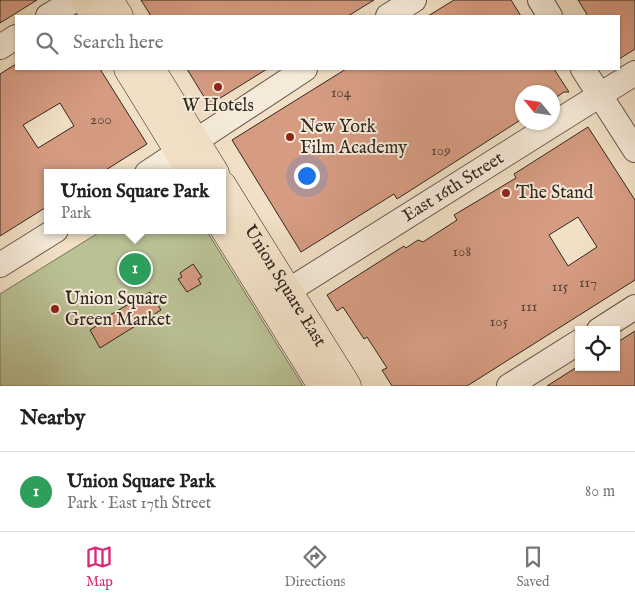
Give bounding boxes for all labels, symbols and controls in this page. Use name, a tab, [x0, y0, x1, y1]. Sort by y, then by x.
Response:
search box	[15, 15, 620, 70]
icon: search	[33, 29, 61, 57]
text: Search here	[73, 31, 164, 55]
marker: W Hotels	[212, 81, 224, 93]
house number: 104	[331, 83, 352, 102]
north arrow	[515, 85, 560, 130]
place label: W Hotels	[182, 95, 254, 118]
house number: 200	[90, 110, 112, 129]
place label: New York Film Academy	[300, 116, 407, 160]
marker: New York Film Academy	[284, 131, 296, 143]
house number: 109	[431, 141, 451, 160]
street label: East 16th Street	[398, 147, 508, 228]
your location	[294, 163, 320, 189]
popup	[44, 169, 226, 234]
text: Union Square Park	[61, 180, 209, 204]
place label: The Stand	[516, 182, 594, 205]
marker: The Stand	[500, 187, 512, 199]
text: Park	[61, 204, 91, 224]
street label: Union Square East	[238, 221, 331, 351]
house number: 108	[453, 242, 472, 261]
pin: 1	[119, 250, 151, 288]
house number: 117	[579, 273, 597, 292]
house number: 115	[552, 277, 569, 296]
place label: Union Square Green Market	[65, 288, 171, 332]
house number: 111	[521, 297, 537, 316]
marker: Union Square Green Market	[49, 303, 61, 315]
house number: 105	[490, 312, 509, 331]
map controls	[575, 326, 620, 371]
button: locate	[575, 326, 620, 371]
text: Nearby	[20, 405, 85, 432]
text: Union Square Park	[67, 470, 215, 494]
text: 1	[33, 482, 39, 502]
text: 80 m	[585, 482, 615, 502]
text: Park · East 17th Street	[67, 494, 211, 514]
tab: Map	[85, 543, 113, 591]
tab: Directions	[284, 543, 345, 591]
tab: Saved	[516, 543, 549, 591]

